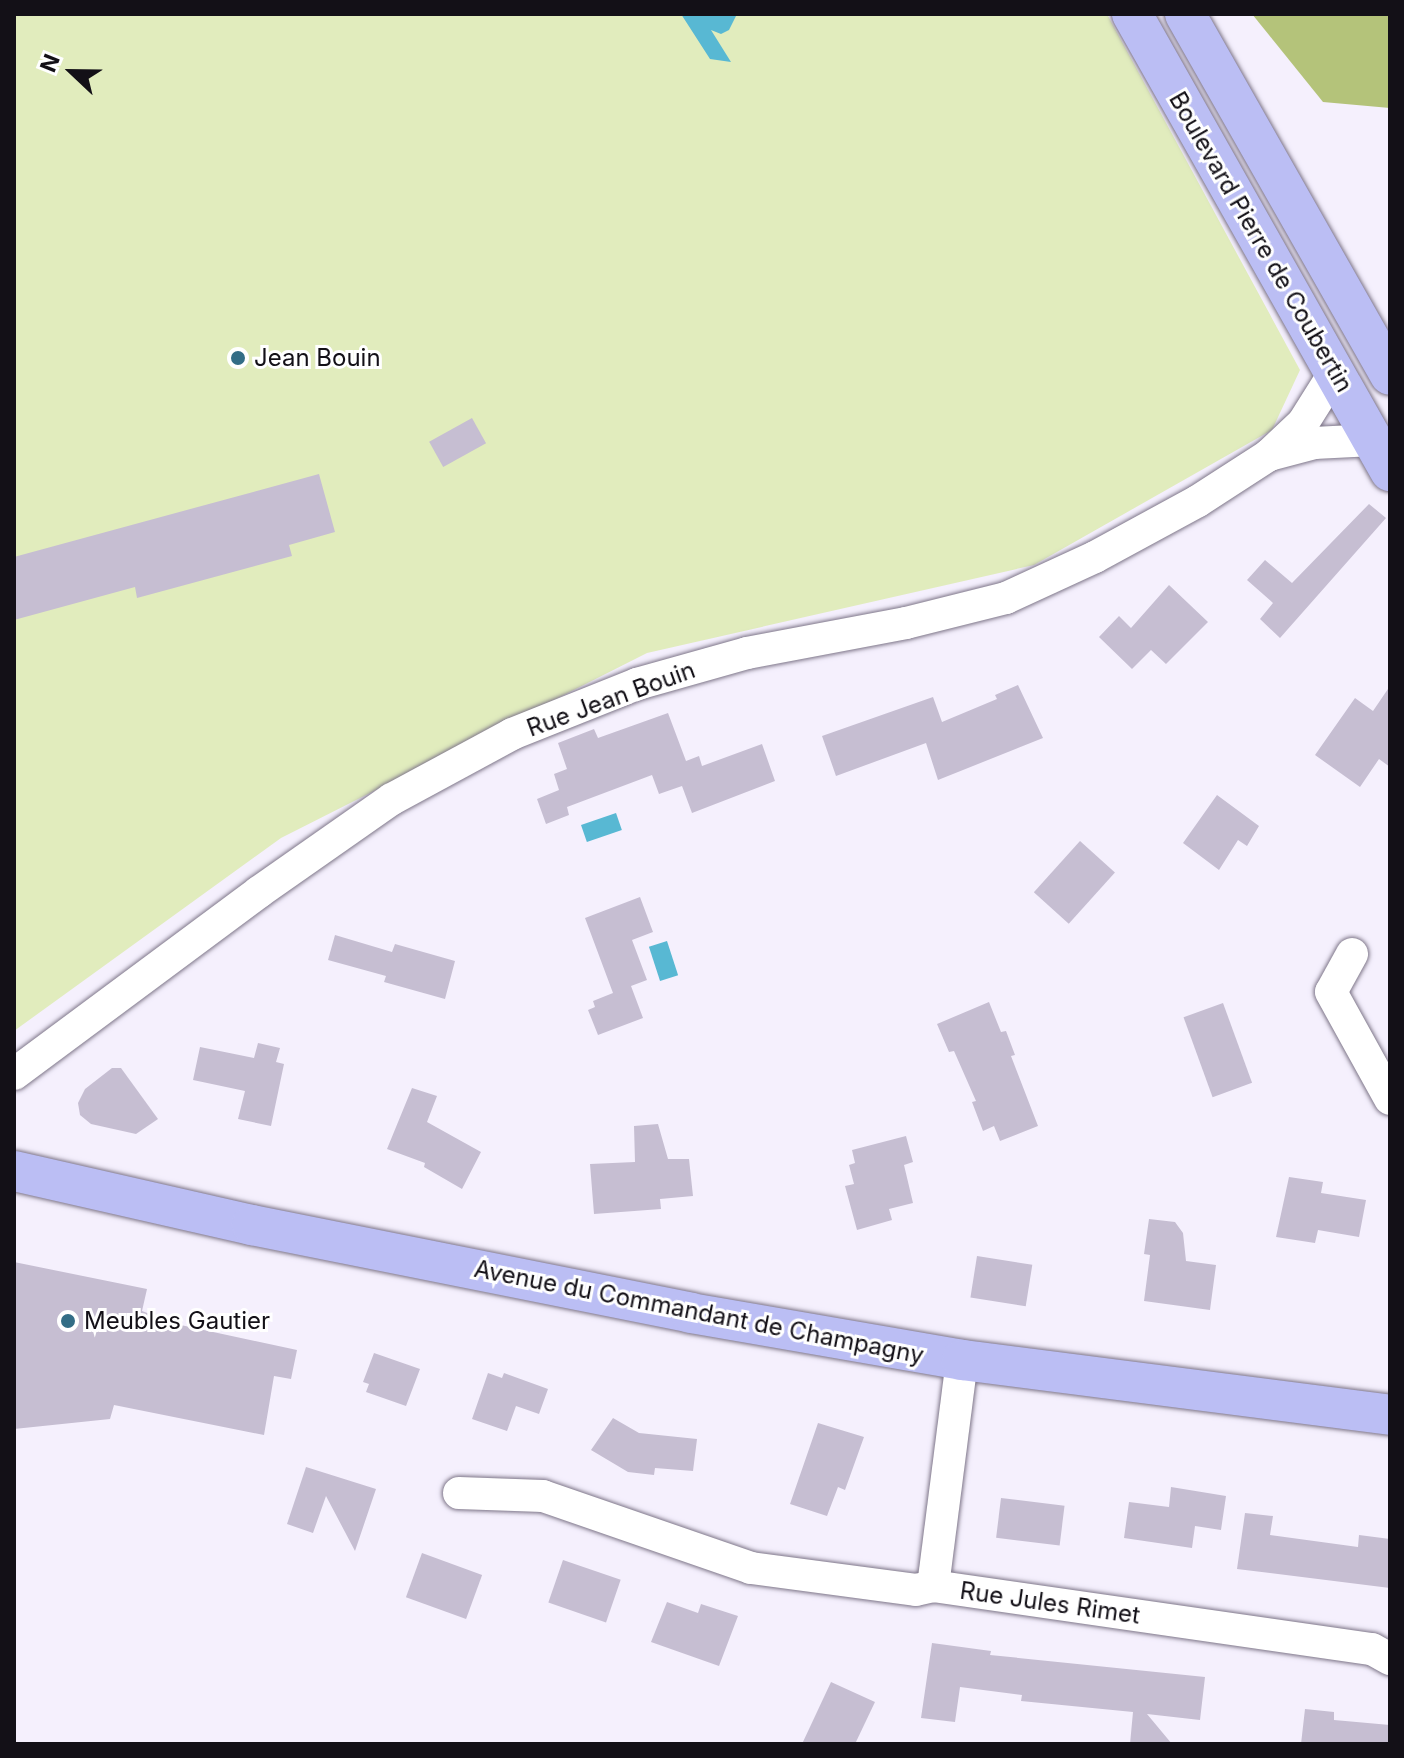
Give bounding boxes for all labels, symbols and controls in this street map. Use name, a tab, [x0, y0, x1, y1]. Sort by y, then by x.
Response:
north arrow	[32, 32, 112, 112]
text: N	[35, 50, 65, 76]
street label: Boulevard Pierre de Coubertin	[1163, 87, 1359, 397]
place label: Jean Bouin	[254, 344, 381, 372]
marker: Jean Bouin	[229, 349, 247, 367]
street label: Rue Jean Bouin	[523, 655, 699, 743]
street label: Avenue du Commandant de Champagny	[472, 1254, 926, 1370]
place label: Meubles Gautier	[84, 1307, 270, 1335]
marker: Meubles Gautier	[59, 1312, 77, 1330]
street label: Rue Jules Rimet	[958, 1576, 1142, 1630]

